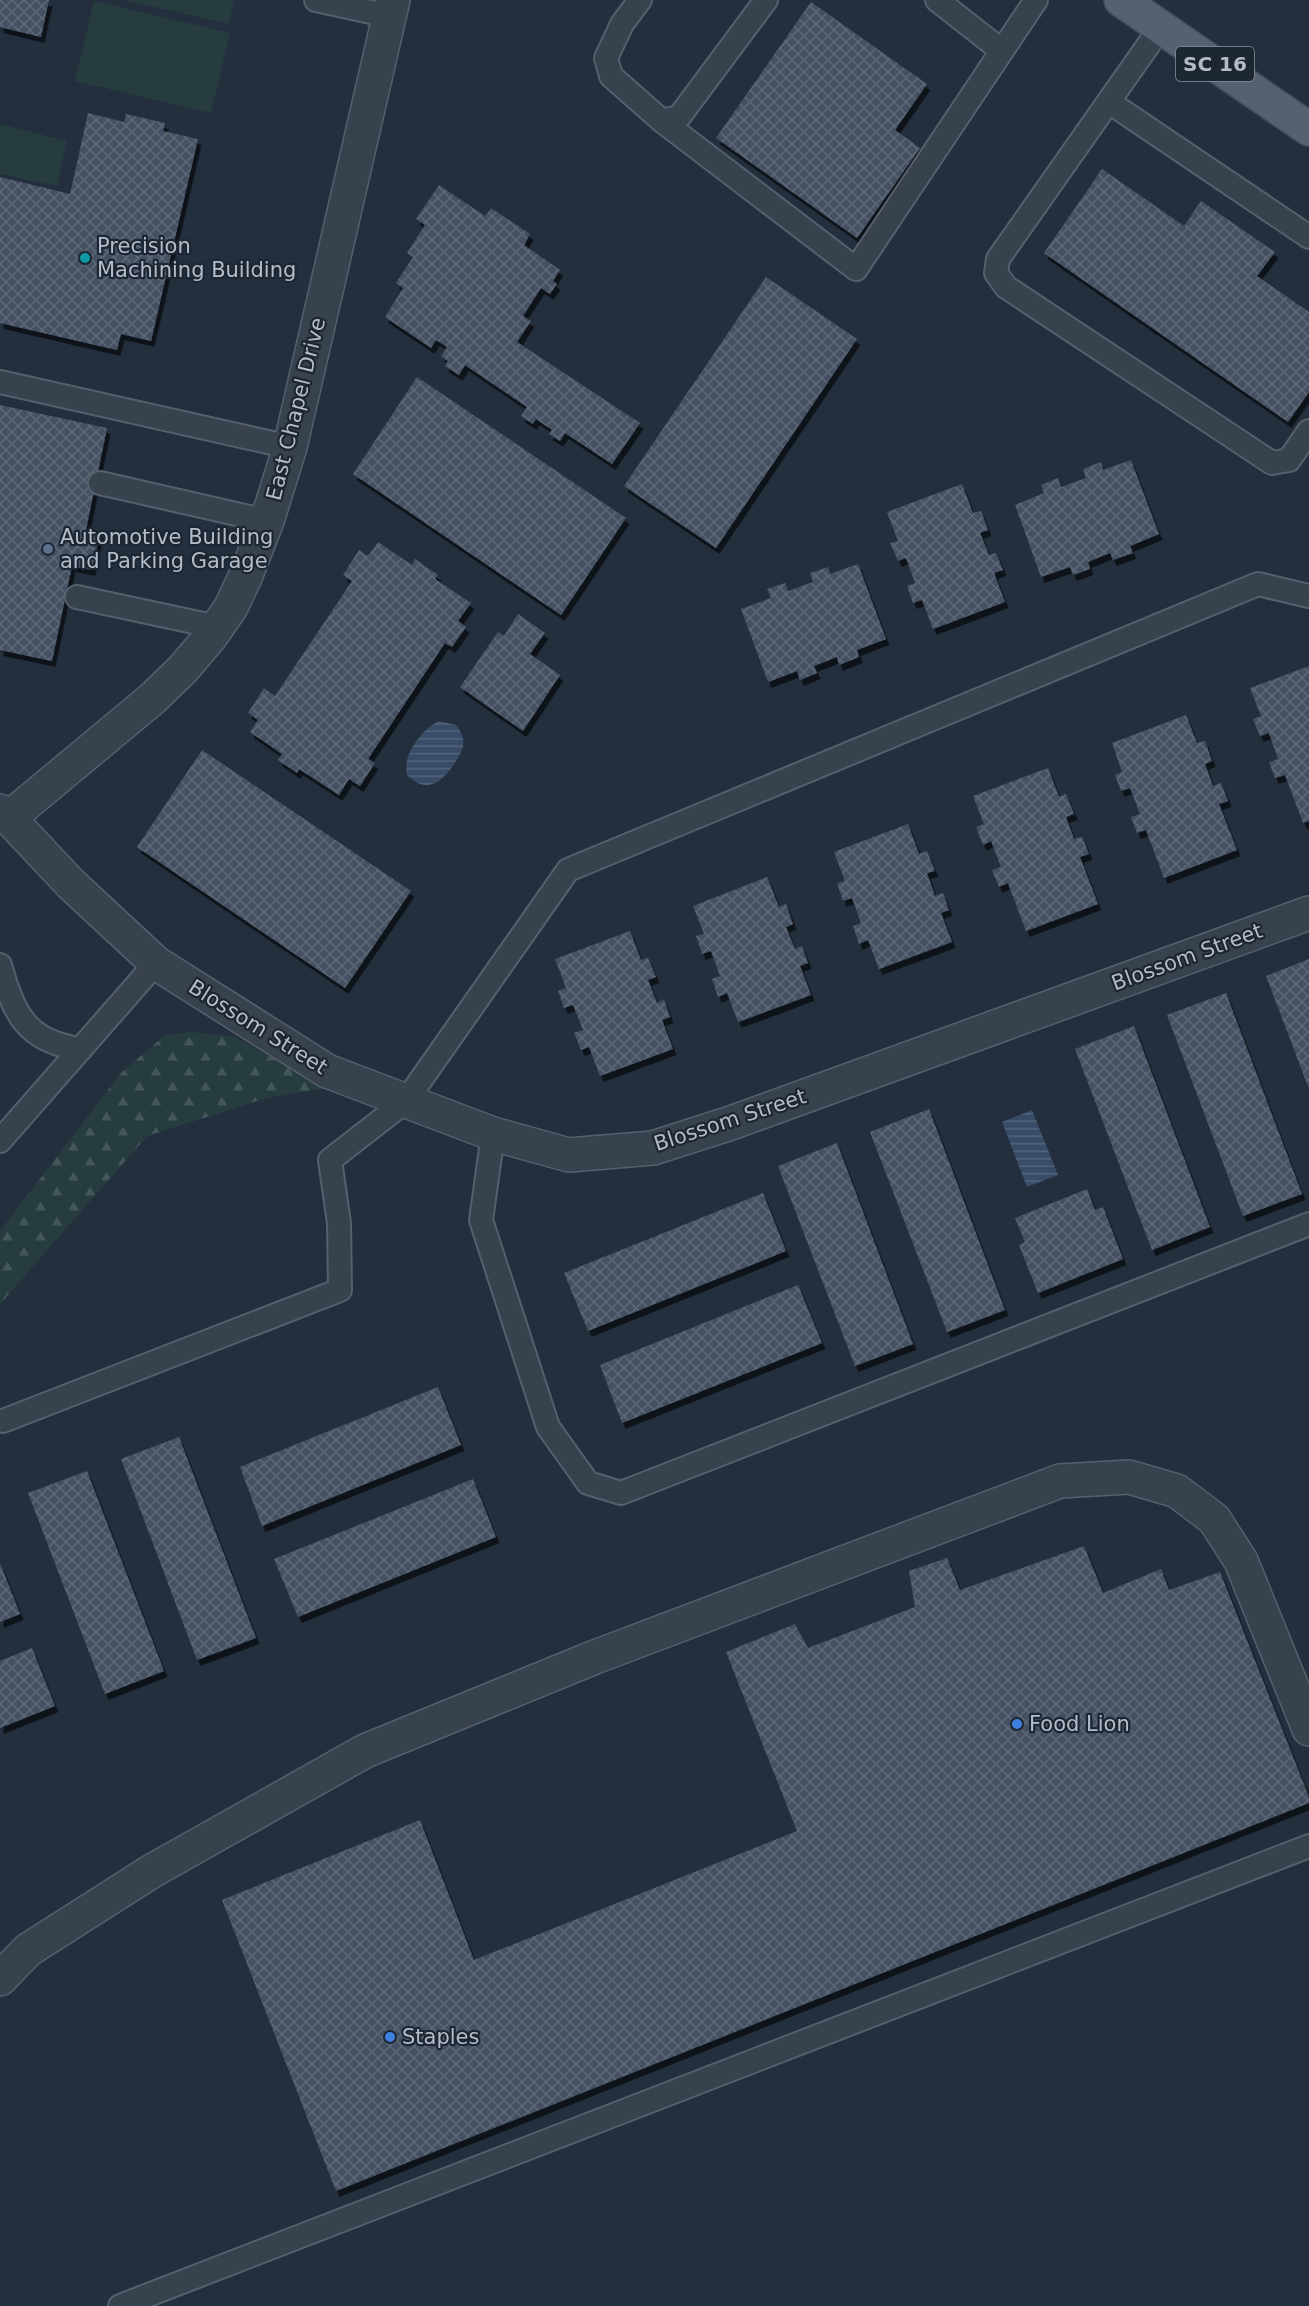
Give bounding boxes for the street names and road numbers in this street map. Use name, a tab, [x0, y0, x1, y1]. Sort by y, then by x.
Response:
road number: SC 16	[1176, 47, 1254, 81]
street label: East Chapel Drive	[262, 315, 330, 503]
street label: Blossom Street	[1108, 919, 1266, 995]
street label: Blossom Street	[184, 975, 332, 1079]
street label: Blossom Street	[651, 1084, 809, 1156]

